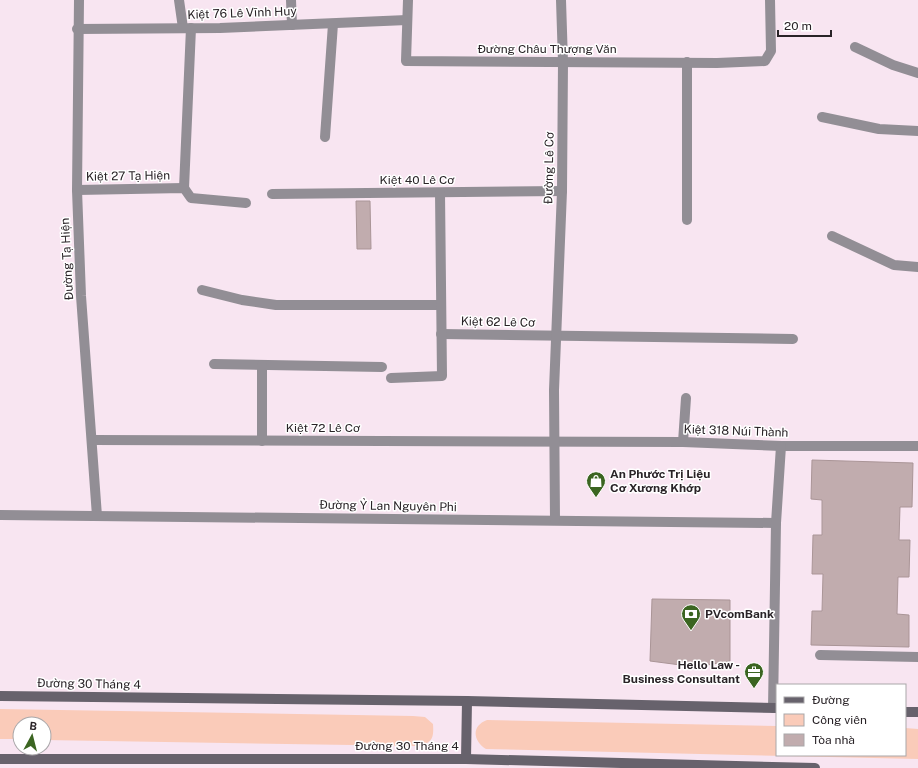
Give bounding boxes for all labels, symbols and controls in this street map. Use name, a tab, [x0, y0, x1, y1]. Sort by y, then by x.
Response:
street label: Kiệt 76 Lê Vĩnh Huy	[187, 4, 297, 22]
scale bar	[778, 12, 831, 38]
text: 20 m	[784, 19, 812, 33]
street label: Đường Châu Thượng Văn	[477, 42, 617, 56]
street label: Đường Lê Cơ	[541, 131, 557, 204]
street label: Kiệt 27 Tạ Hiện	[86, 168, 170, 184]
street label: Kiệt 40 Lê Cơ	[380, 173, 455, 187]
street label: Đường Tạ Hiện	[58, 217, 76, 301]
street label: Kiệt 62 Lê Cơ	[461, 314, 536, 330]
street label: Kiệt 72 Lê Cơ	[286, 421, 361, 435]
street label: Kiệt 318 Núi Thành	[683, 422, 789, 440]
place label: An Phước Trị Liệu Cơ Xương Khớp	[610, 467, 710, 495]
shop icon: An Phước Trị Liệu Cơ Xương Khớp	[585, 470, 607, 498]
street label: Đường Ỷ Lan Nguyên Phi	[319, 497, 457, 514]
bank icon: PVcomBank	[680, 603, 702, 631]
place label: PVcomBank	[705, 607, 774, 621]
place label: Hello Law - Business Consultant	[623, 658, 740, 686]
office icon: Hello Law - Business Consultant	[743, 661, 765, 689]
street label: Đường 30 Tháng 4	[37, 676, 141, 692]
legend	[776, 684, 906, 756]
text: Đường	[812, 693, 850, 707]
text: Công viên	[812, 713, 867, 727]
north arrow	[12, 716, 52, 756]
text: B	[29, 720, 38, 733]
text: Tòa nhà	[812, 733, 855, 747]
street label: Đường 30 Tháng 4	[355, 739, 459, 753]

